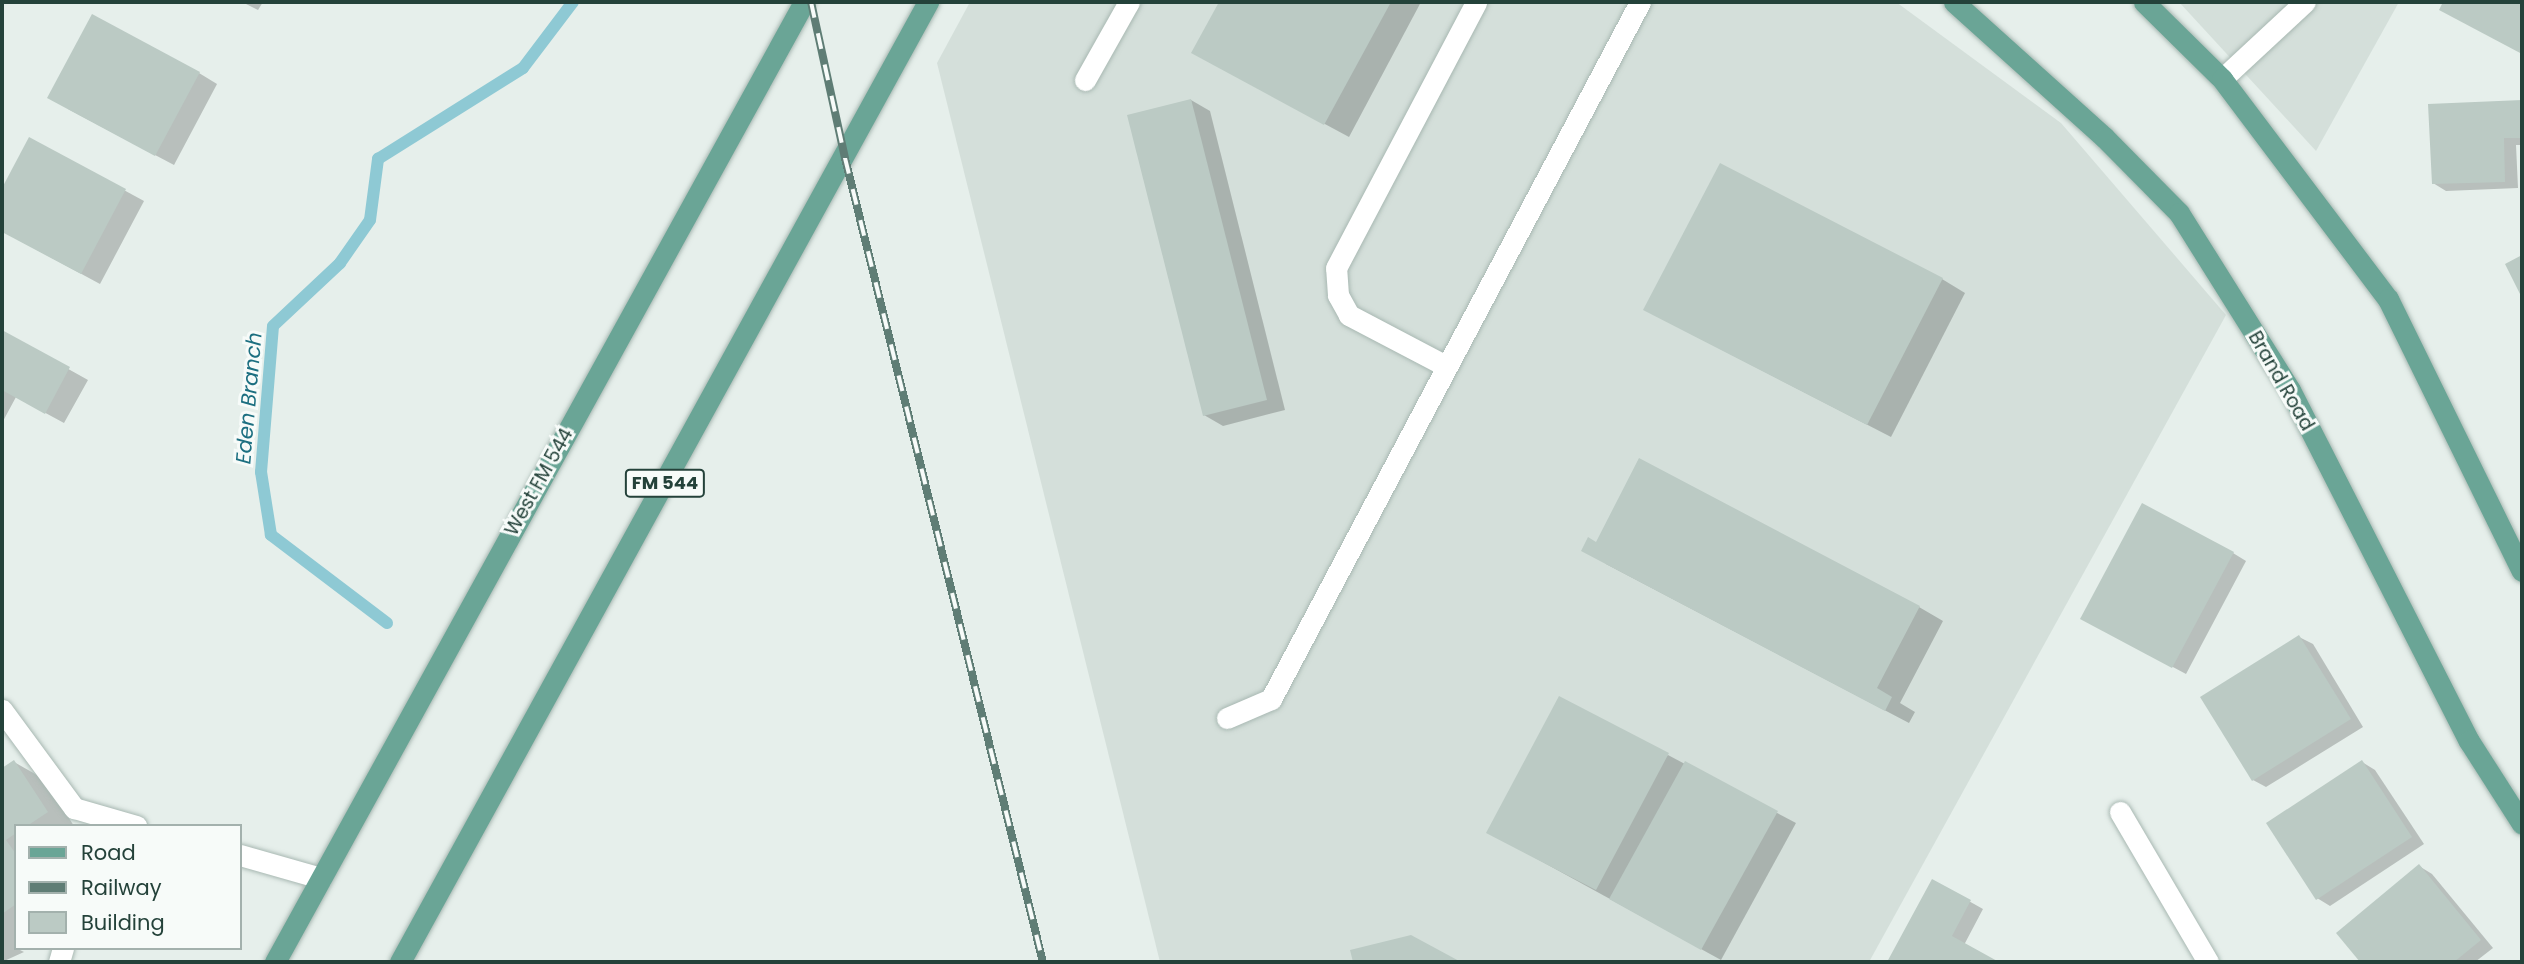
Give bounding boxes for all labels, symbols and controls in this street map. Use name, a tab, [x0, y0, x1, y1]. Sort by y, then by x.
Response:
street label: Brand Road	[2243, 327, 2319, 435]
water label: Eden Branch	[231, 331, 267, 465]
street label: West FM 544	[500, 424, 578, 540]
road number: FM 544	[625, 468, 705, 498]
legend	[14, 824, 242, 950]
text: Road	[81, 838, 136, 867]
text: Railway	[81, 873, 162, 902]
text: Building	[81, 908, 165, 937]

